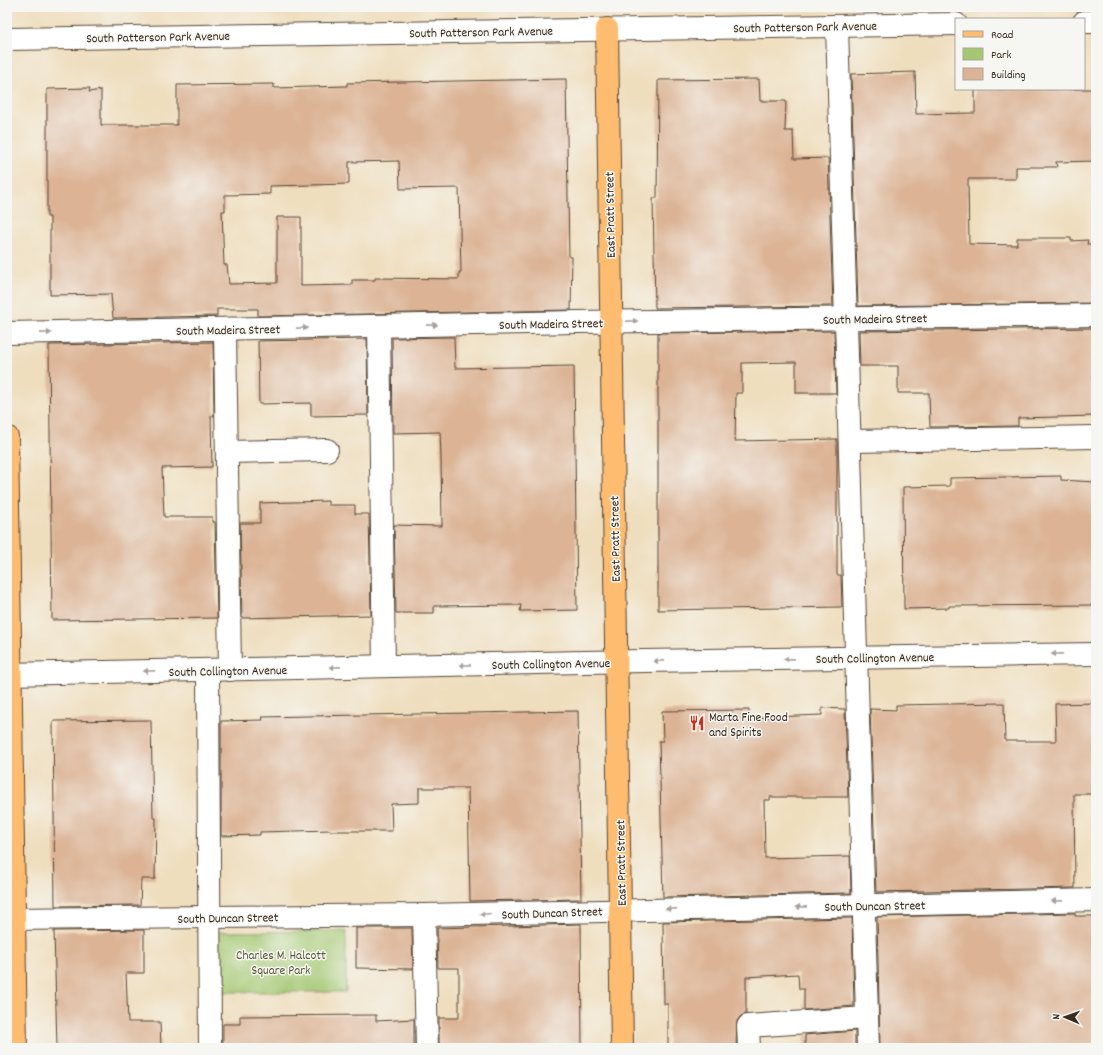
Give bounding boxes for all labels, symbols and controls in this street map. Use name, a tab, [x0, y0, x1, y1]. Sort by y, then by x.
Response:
street label: South Patterson Park Avenue	[733, 18, 877, 39]
legend	[955, 18, 1085, 90]
street label: South Patterson Park Avenue	[409, 23, 553, 44]
text: Road	[991, 27, 1013, 44]
street label: South Patterson Park Avenue	[86, 28, 230, 49]
text: Park	[991, 47, 1012, 64]
text: Building	[991, 67, 1026, 84]
street label: East Pratt Street	[601, 171, 622, 258]
street label: South Madeira Street	[823, 310, 928, 331]
street label: South Madeira Street	[499, 315, 604, 336]
one-way arrow	[626, 318, 639, 324]
street label: South Madeira Street	[176, 321, 281, 342]
one-way arrow	[426, 322, 439, 328]
one-way arrow	[296, 325, 309, 331]
one-way arrow	[40, 330, 53, 336]
street label: East Pratt Street	[606, 495, 627, 582]
street label: South Collington Avenue	[816, 649, 935, 670]
one-way arrow	[1050, 651, 1063, 657]
street label: South Collington Avenue	[492, 655, 611, 676]
one-way arrow	[782, 656, 795, 662]
one-way arrow	[652, 658, 665, 664]
one-way arrow	[459, 661, 471, 668]
street label: South Collington Avenue	[169, 662, 288, 683]
one-way arrow	[328, 664, 341, 670]
one-way arrow	[143, 668, 155, 675]
place label: Marta Fine Food and Spirits	[709, 709, 788, 743]
restaurant icon: Marta Fine Food and Spirits	[688, 714, 706, 732]
street label: East Pratt Street	[612, 819, 633, 906]
street label: South Duncan Street	[824, 897, 926, 918]
one-way arrow	[1051, 897, 1063, 904]
street label: South Duncan Street	[501, 903, 603, 926]
one-way arrow	[795, 903, 807, 910]
one-way arrow	[664, 906, 677, 912]
street label: South Duncan Street	[177, 909, 279, 930]
one-way arrow	[479, 910, 491, 917]
park label: Charles M. Halcott Square Park	[236, 947, 326, 981]
north arrow	[1045, 997, 1085, 1037]
text: N	[1049, 1013, 1065, 1020]

